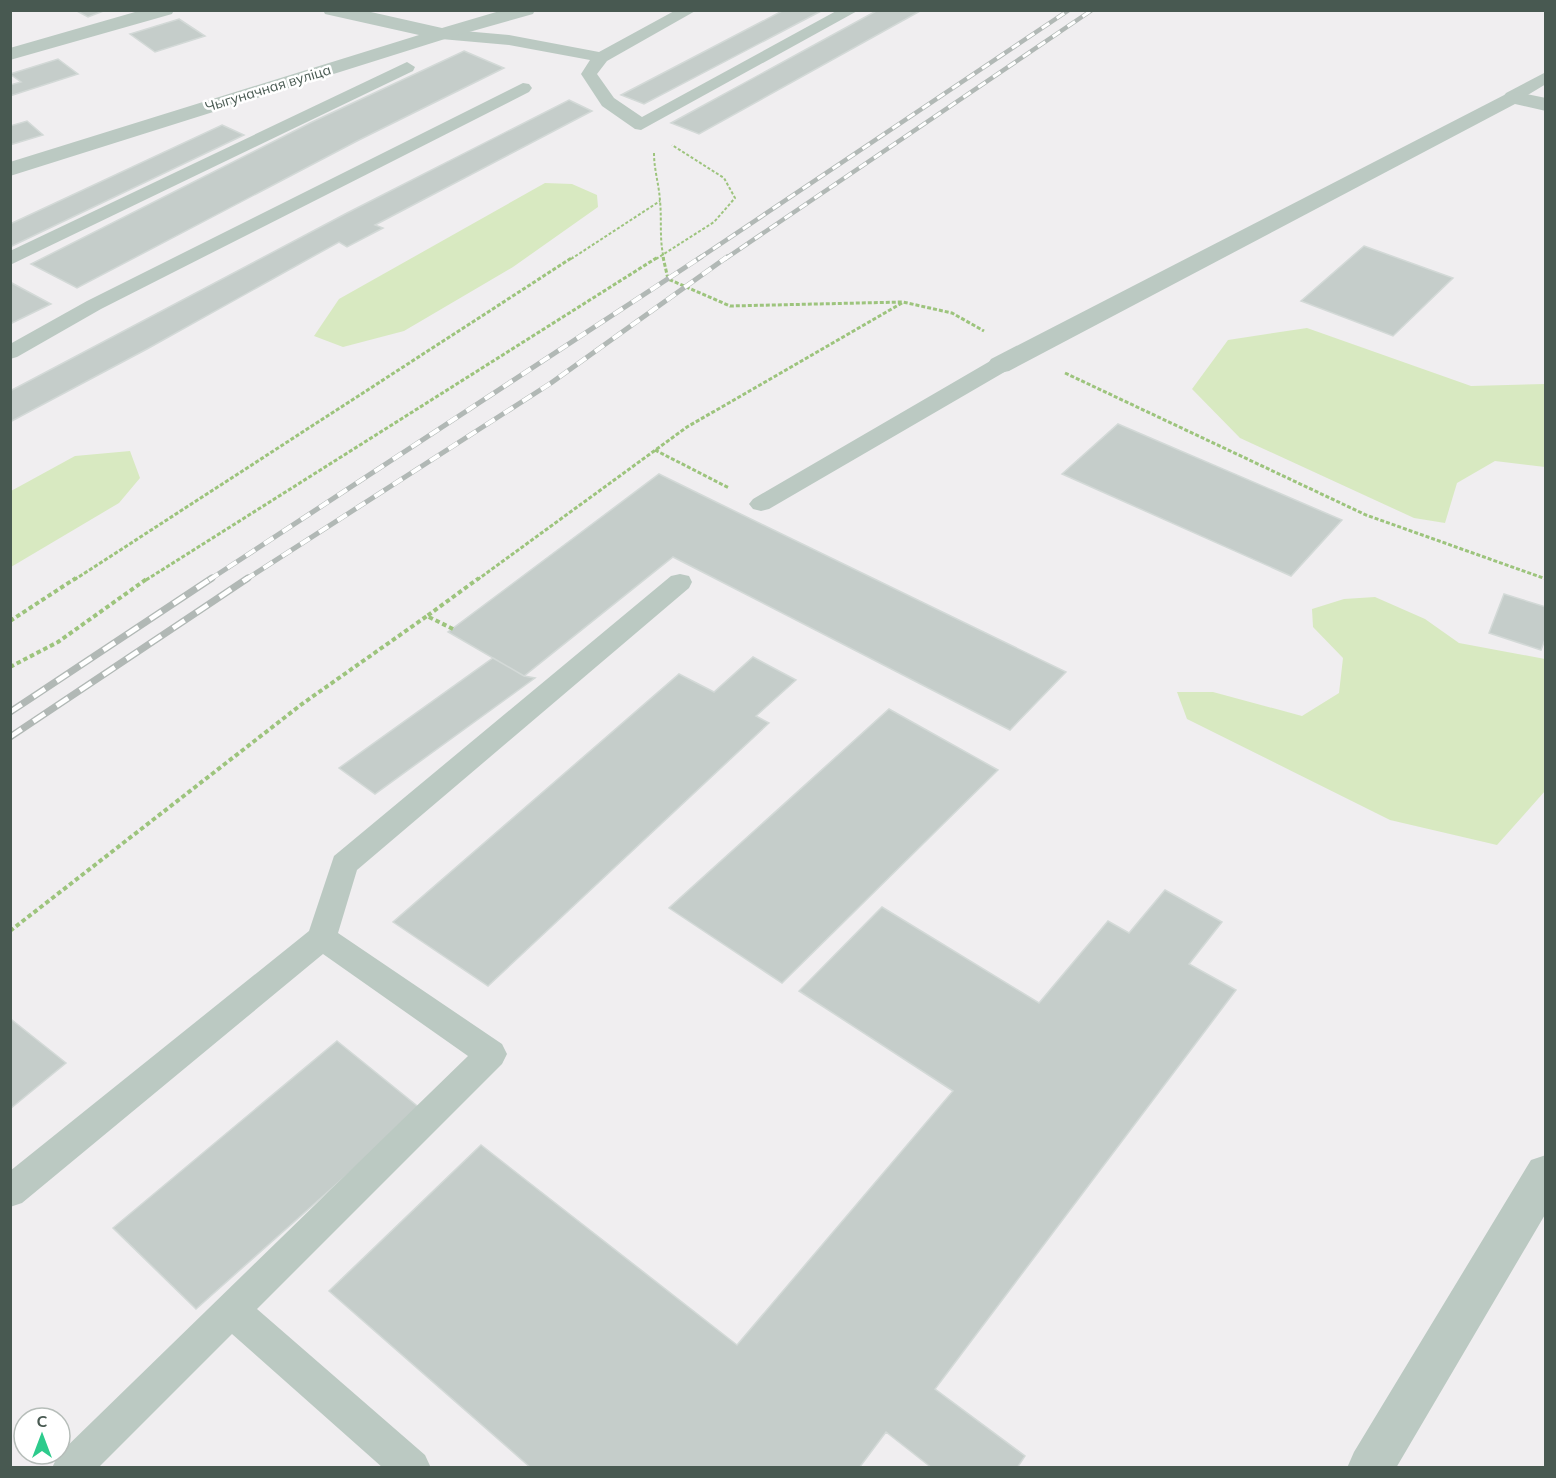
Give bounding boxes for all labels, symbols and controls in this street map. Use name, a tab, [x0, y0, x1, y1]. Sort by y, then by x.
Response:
street label: Чыгуначная вуліца	[203, 60, 333, 116]
north arrow	[12, 1406, 72, 1466]
text: С	[37, 1411, 48, 1431]

